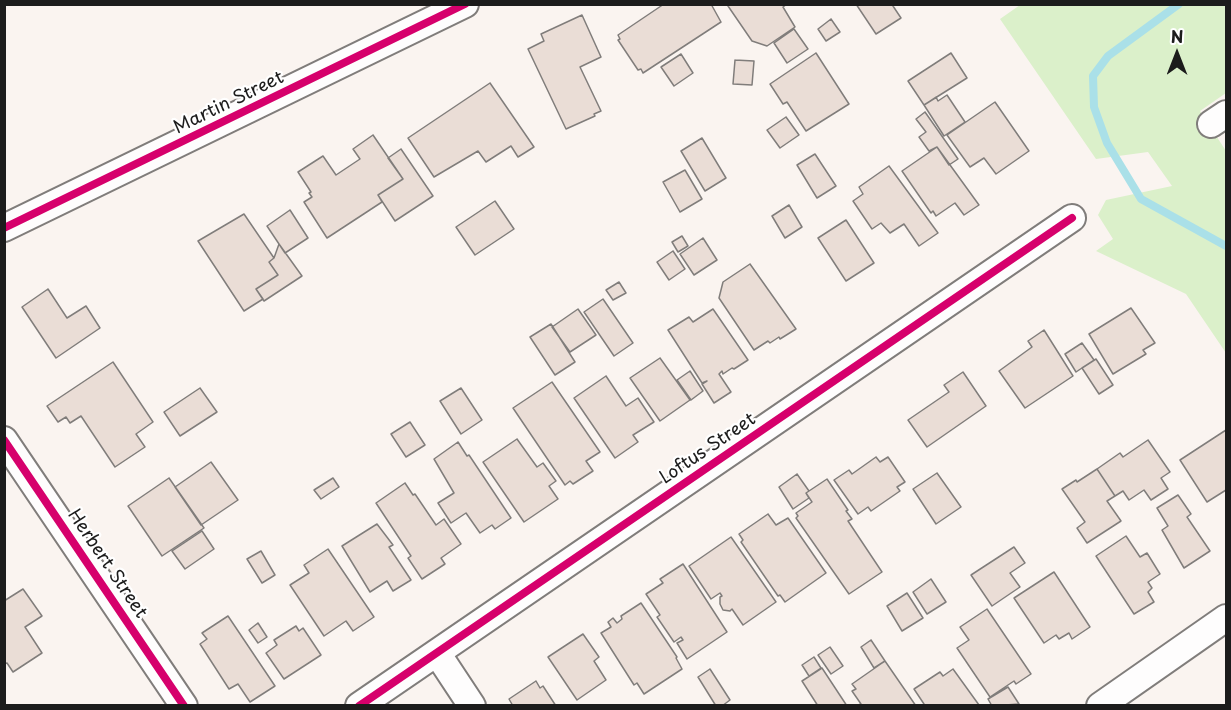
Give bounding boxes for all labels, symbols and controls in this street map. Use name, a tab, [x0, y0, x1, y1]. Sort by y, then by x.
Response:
north arrow	[1147, 24, 1207, 84]
text: N	[1171, 24, 1183, 48]
street label: Martin Street	[170, 67, 288, 139]
street label: Loftus Street	[656, 409, 760, 489]
street label: Herbert Street	[63, 505, 151, 623]

